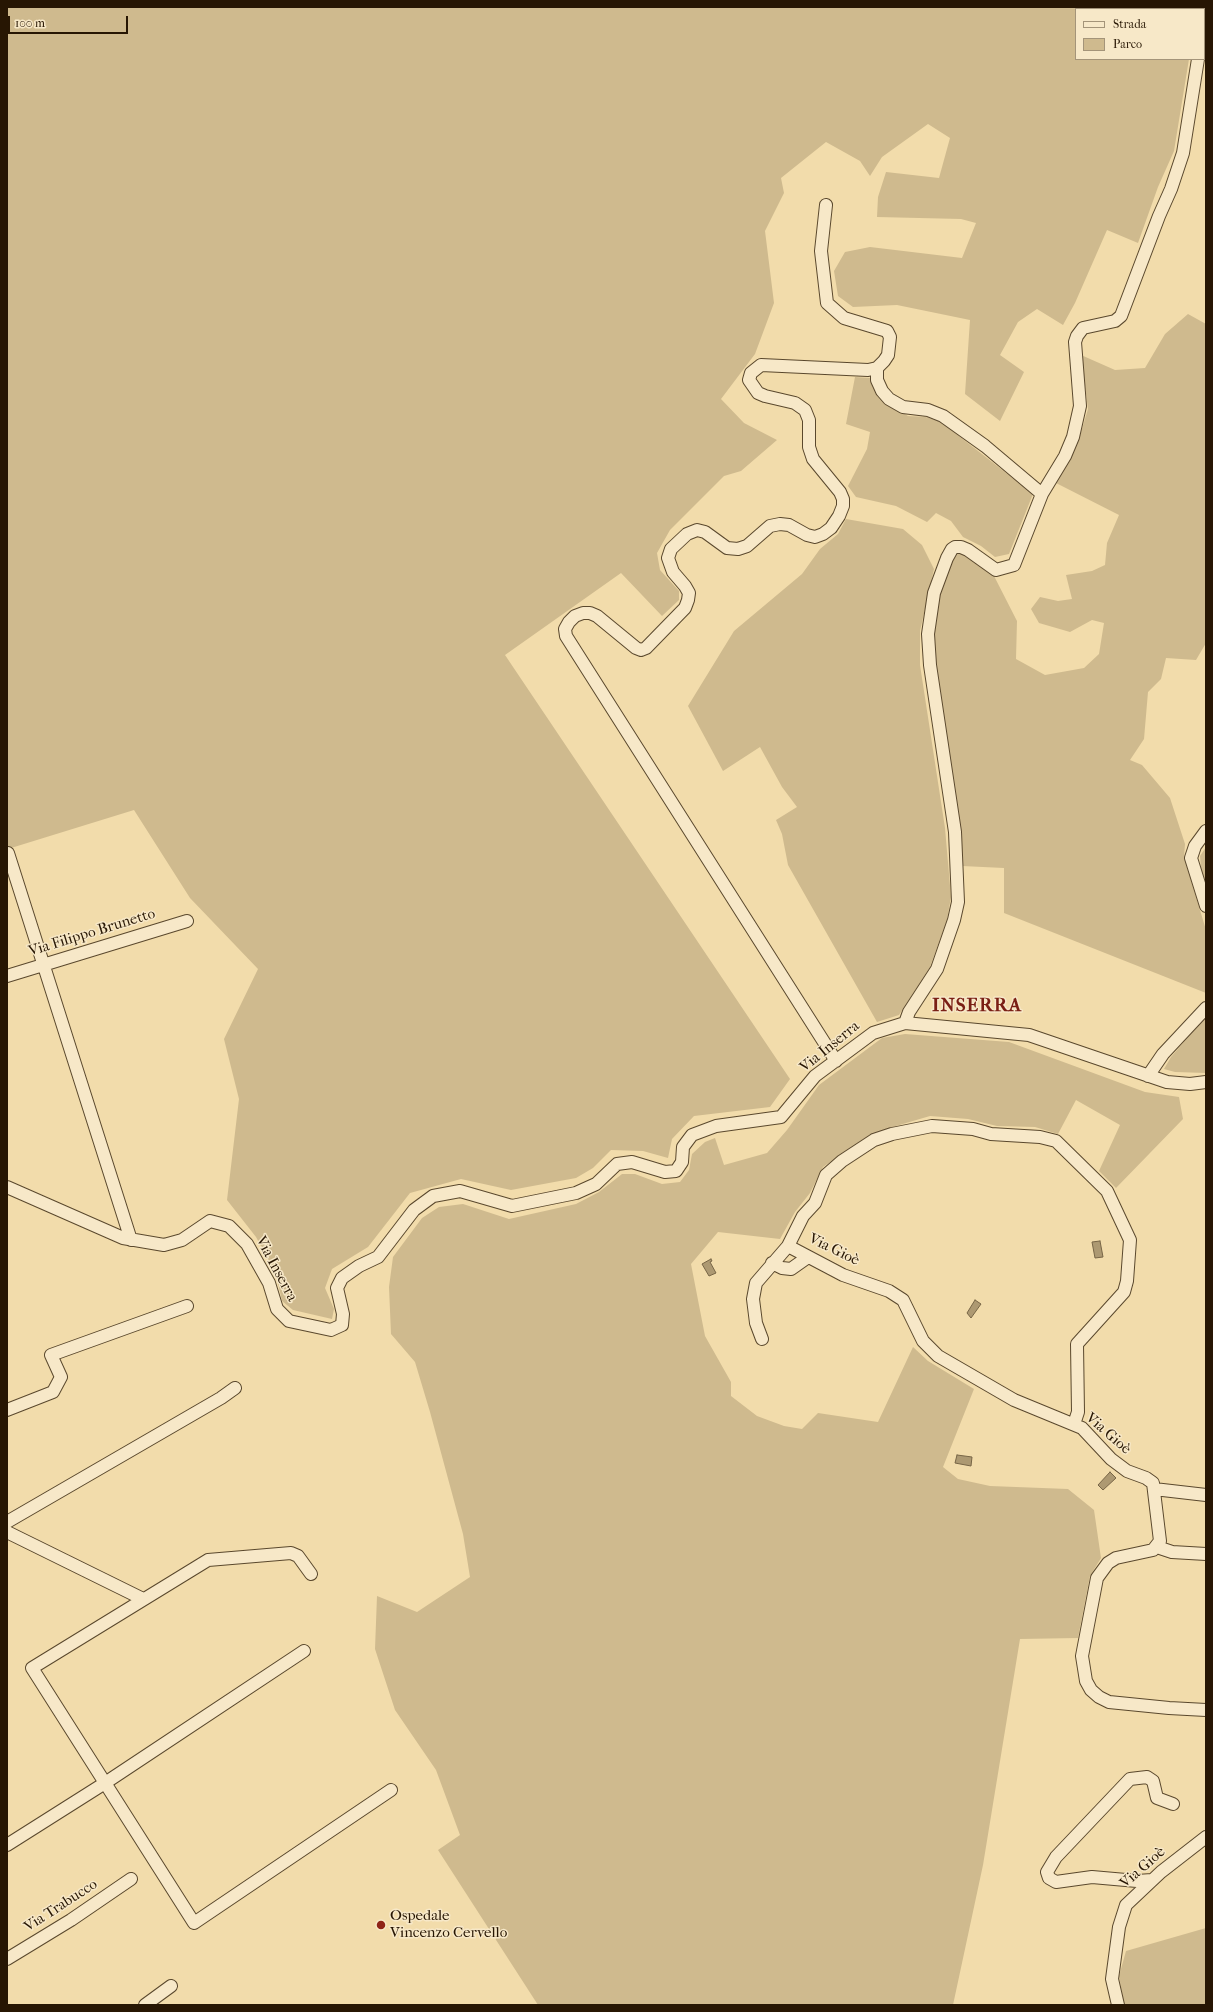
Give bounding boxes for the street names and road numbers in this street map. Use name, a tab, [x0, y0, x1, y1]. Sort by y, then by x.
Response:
street label: Via Filippo Brunetto	[26, 905, 158, 961]
street label: Via Inserra	[797, 1018, 863, 1076]
street label: Via Gioè	[806, 1230, 862, 1270]
street label: Via Inserra	[251, 1233, 301, 1305]
street label: Via Gioè	[1082, 1409, 1134, 1459]
street label: Via Gioè	[1117, 1843, 1169, 1893]
street label: Via Trabucco	[21, 1876, 101, 1936]

